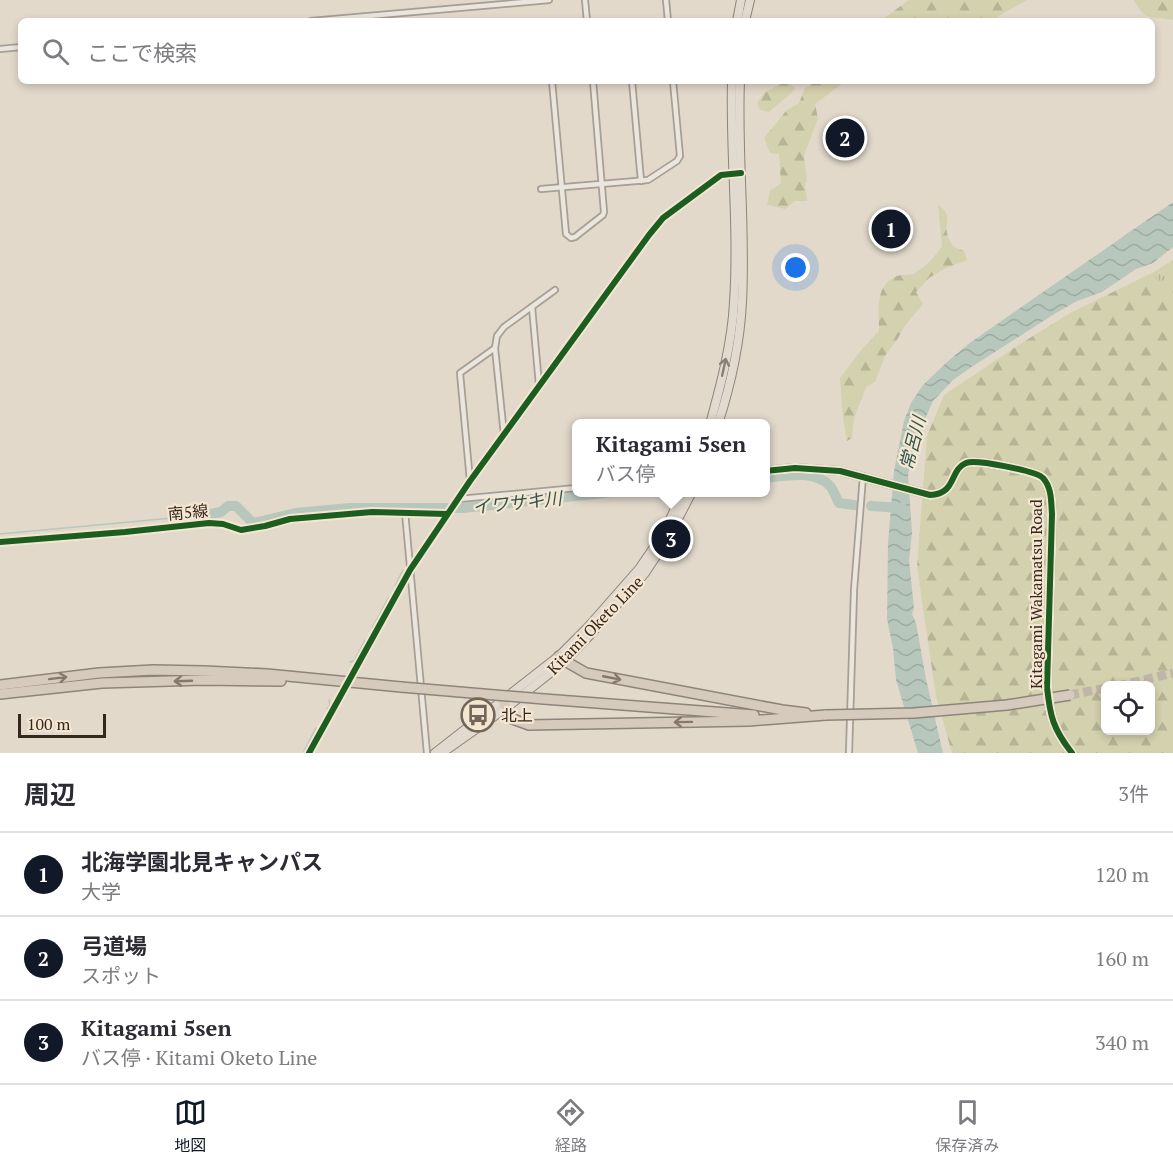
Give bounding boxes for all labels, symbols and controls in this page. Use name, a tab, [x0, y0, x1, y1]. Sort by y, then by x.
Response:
search box	[18, 18, 1155, 84]
icon: search	[39, 35, 72, 68]
text: ここで検索	[87, 38, 197, 67]
pin: 2	[826, 116, 864, 160]
pin: 1	[872, 206, 910, 252]
your location	[781, 253, 810, 282]
one-way arrow	[719, 358, 730, 377]
water label: 常呂川	[893, 412, 931, 472]
popup	[572, 419, 770, 497]
text: Kitagami 5sen	[596, 429, 746, 458]
text: バス停	[596, 460, 656, 487]
water label: イワサキ川	[471, 485, 565, 519]
street label: 南5線	[167, 499, 209, 525]
street label: Kitagami Wakamatsu Road	[1025, 499, 1047, 689]
pin: 3	[652, 516, 690, 562]
street label: Kitami Oketo Line	[542, 571, 648, 679]
one-way arrow	[48, 672, 67, 683]
one-way arrow	[602, 673, 621, 684]
one-way arrow	[173, 675, 193, 686]
map controls	[1101, 681, 1155, 735]
button: locate	[1101, 681, 1155, 735]
bus stop icon: 北上	[460, 697, 496, 733]
place label: 北上	[501, 704, 533, 726]
scale bar	[18, 711, 106, 738]
text: 100 m	[27, 713, 70, 735]
one-way arrow	[674, 716, 694, 728]
text: 周辺	[24, 777, 76, 811]
text: 3件	[1118, 780, 1149, 807]
text: 北海学園北見キャンパス	[81, 847, 323, 876]
text: 1	[38, 861, 49, 888]
text: 120 m	[1095, 861, 1149, 888]
text: 大学	[81, 878, 121, 905]
text: 弓道場	[81, 931, 147, 960]
text: 2	[38, 945, 49, 972]
text: 160 m	[1095, 945, 1149, 972]
text: スポット	[81, 962, 161, 989]
text: Kitagami 5sen	[81, 1013, 232, 1042]
text: 3	[38, 1029, 49, 1056]
text: 340 m	[1095, 1029, 1149, 1056]
text: バス停 · Kitami Oketo Line	[81, 1044, 317, 1071]
tab: 地図	[174, 1096, 207, 1156]
tab: 経路	[554, 1096, 587, 1156]
tab: 保存済み	[935, 1096, 999, 1156]

